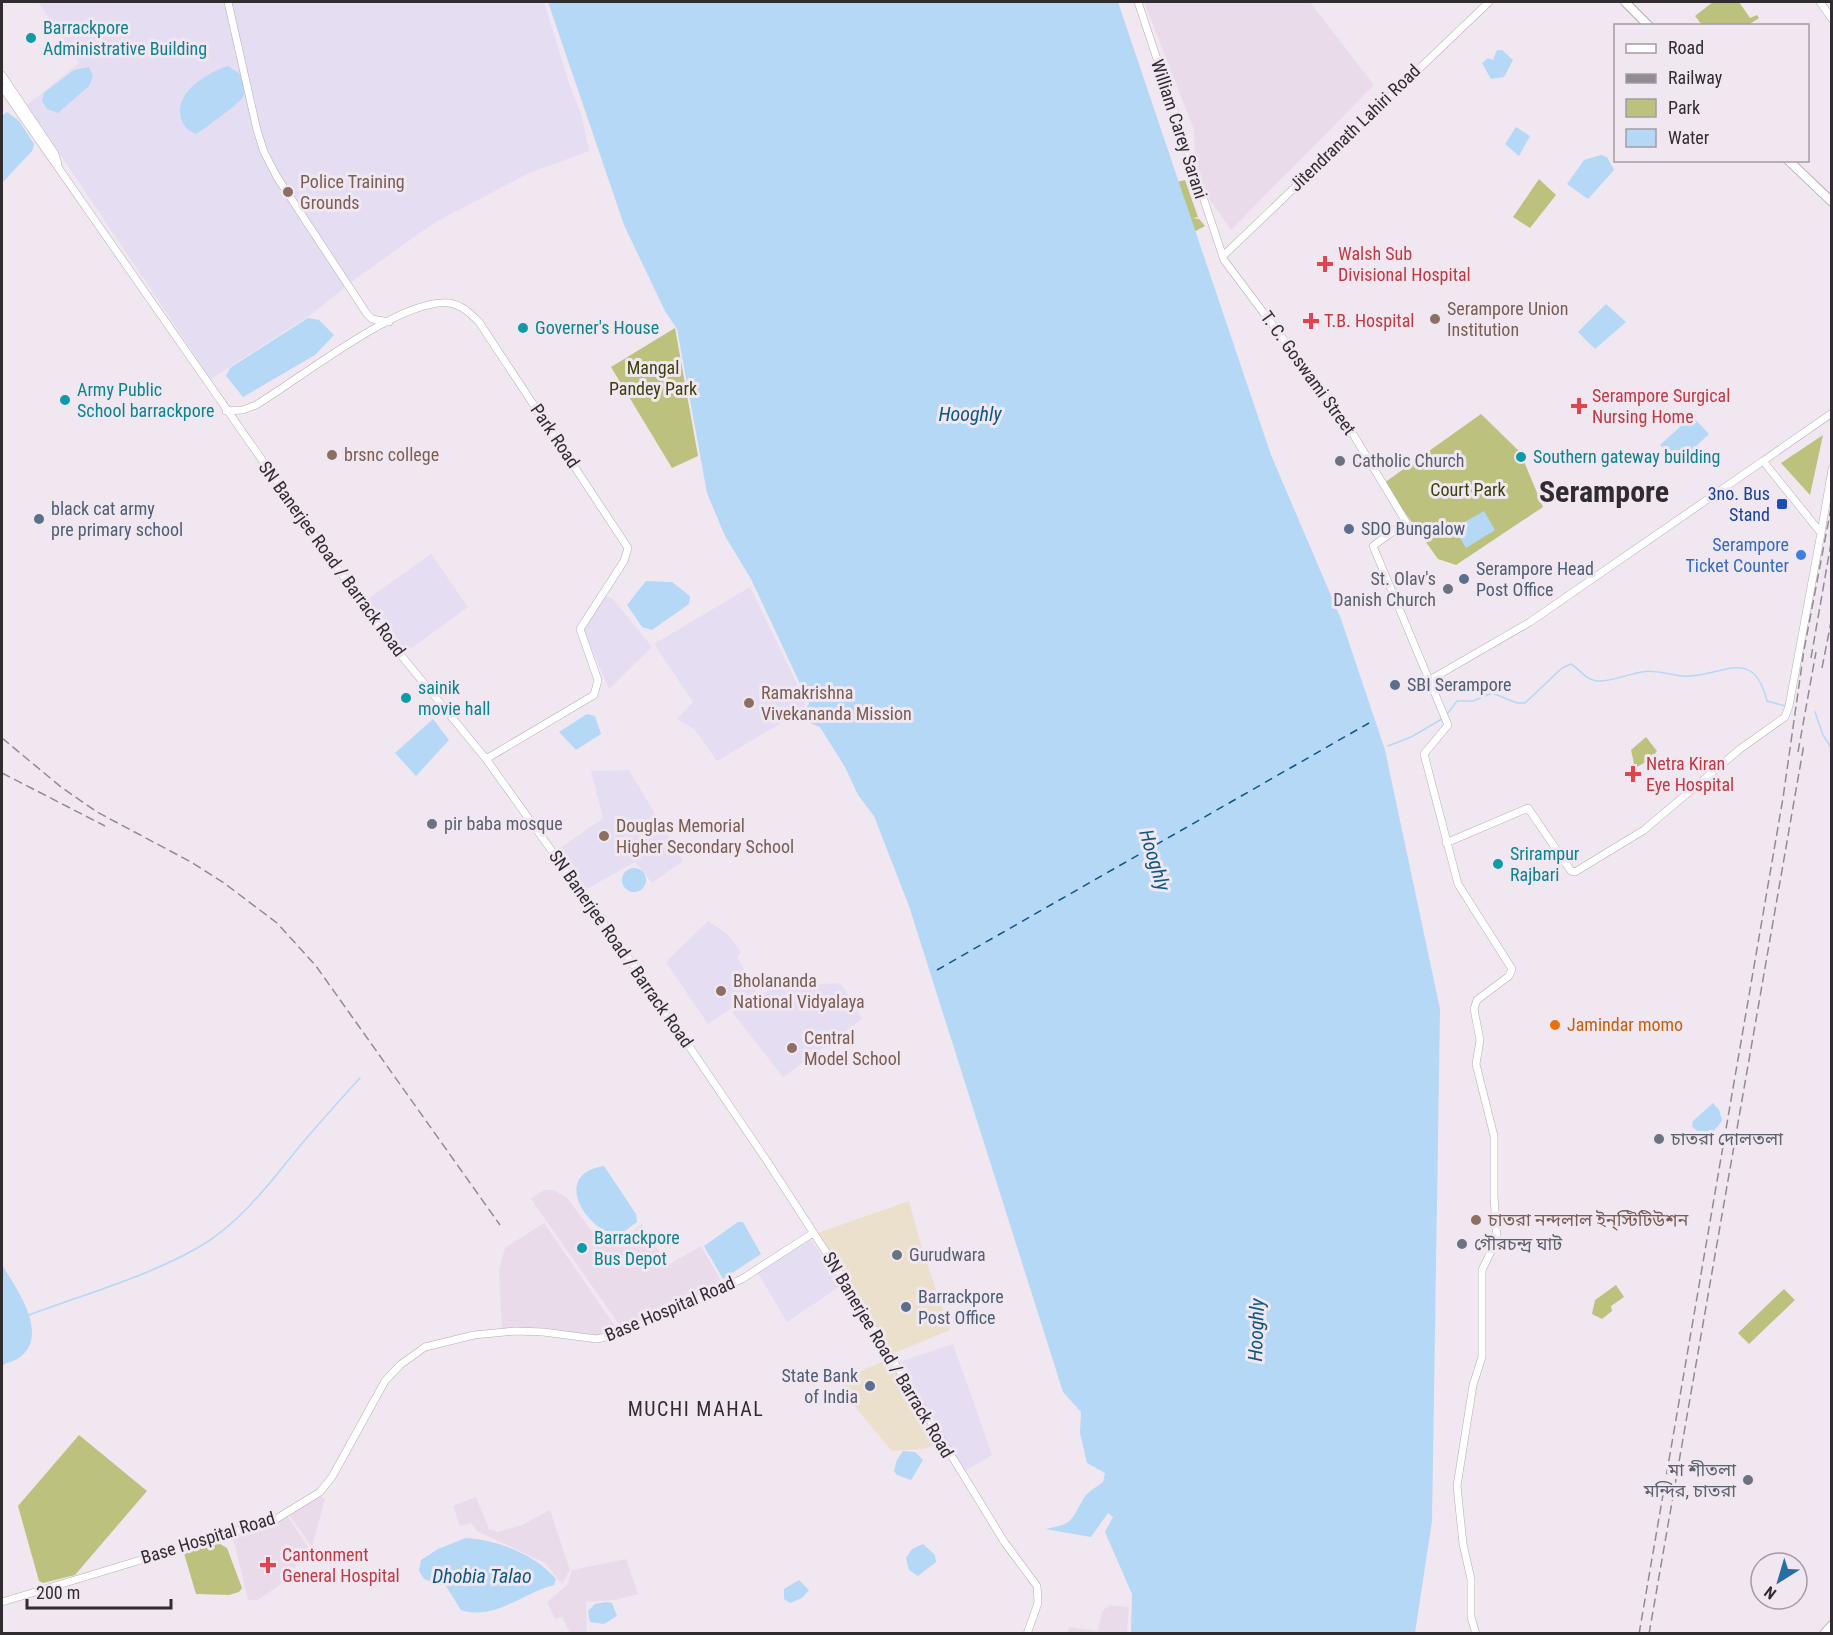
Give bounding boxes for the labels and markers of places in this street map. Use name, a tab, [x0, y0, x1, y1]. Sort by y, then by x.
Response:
place label: Barrackpore Administrative Building	[43, 17, 207, 59]
marker: Barrackpore Administrative Building	[24, 31, 38, 45]
place label: Police Training Grounds	[300, 171, 405, 213]
marker: Police Training Grounds	[281, 185, 295, 199]
place label: Walsh Sub Divisional Hospital	[1338, 243, 1471, 285]
marker: Walsh Sub Divisional Hospital	[1316, 255, 1334, 273]
place label: Serampore Union Institution	[1447, 298, 1569, 340]
place label: T.B. Hospital	[1324, 310, 1414, 331]
marker: T.B. Hospital	[1302, 312, 1320, 330]
marker: Serampore Union Institution	[1428, 312, 1442, 326]
place label: Governer's House	[535, 317, 659, 338]
marker: Governer's House	[516, 321, 530, 335]
place label: Army Public School barrackpore	[77, 379, 215, 421]
place label: Serampore Surgical Nursing Home	[1592, 385, 1730, 427]
marker: Army Public School barrackpore	[58, 393, 72, 407]
marker: Serampore Surgical Nursing Home	[1570, 397, 1588, 415]
place label: brsnc college	[344, 444, 439, 465]
place label: Southern gateway building	[1533, 446, 1720, 467]
marker: brsnc college	[325, 448, 339, 462]
place label: Catholic Church	[1352, 450, 1465, 471]
marker: Southern gateway building	[1514, 450, 1528, 464]
marker: Catholic Church	[1333, 454, 1347, 468]
place label: 3no. Bus Stand	[1708, 483, 1770, 525]
marker: 3no. Bus Stand	[1775, 497, 1789, 511]
place label: black cat army pre primary school	[51, 498, 183, 540]
marker: black cat army pre primary school	[32, 512, 46, 526]
place label: SDO Bungalow	[1361, 518, 1465, 539]
marker: SDO Bungalow	[1342, 522, 1356, 536]
place label: Serampore Ticket Counter	[1685, 534, 1790, 576]
marker: Serampore Ticket Counter	[1794, 548, 1808, 562]
place label: Serampore Head Post Office	[1476, 558, 1594, 600]
place label: St. Olav's Danish Church	[1333, 568, 1436, 610]
marker: Serampore Head Post Office	[1457, 572, 1471, 586]
marker: St. Olav's Danish Church	[1441, 582, 1455, 596]
place label: SBI Serampore	[1407, 674, 1512, 695]
place label: sainik movie hall	[418, 677, 490, 719]
marker: SBI Serampore	[1388, 678, 1402, 692]
place label: Ramakrishna Vivekananda Mission	[761, 682, 912, 724]
marker: sainik movie hall	[399, 691, 413, 705]
marker: Ramakrishna Vivekananda Mission	[742, 696, 756, 710]
place label: Netra Kiran Eye Hospital	[1646, 753, 1734, 795]
marker: Netra Kiran Eye Hospital	[1624, 765, 1642, 783]
place label: pir baba mosque	[444, 813, 563, 834]
place label: Douglas Memorial Higher Secondary School	[616, 815, 794, 857]
marker: pir baba mosque	[425, 817, 439, 831]
marker: Douglas Memorial Higher Secondary School	[597, 829, 611, 843]
place label: Srirampur Rajbari	[1510, 843, 1580, 885]
marker: Srirampur Rajbari	[1491, 857, 1505, 871]
place label: Bholananda National Vidyalaya	[733, 970, 865, 1012]
marker: Bholananda National Vidyalaya	[714, 984, 728, 998]
place label: Jamindar momo	[1567, 1014, 1683, 1035]
marker: Jamindar momo	[1548, 1018, 1562, 1032]
place label: Central Model School	[804, 1027, 901, 1069]
marker: Central Model School	[785, 1041, 799, 1055]
place label: চাতরা দোলতলা	[1670, 1128, 1783, 1149]
marker: চাতরা দোলতলা	[1652, 1132, 1666, 1146]
place label: চাতরা নন্দলাল ইন্‌স্টিটিউশন	[1487, 1209, 1689, 1231]
marker: চাতরা নন্দলাল ইন্‌স্টিটিউশন	[1469, 1213, 1483, 1227]
place label: Barrackpore Bus Depot	[594, 1227, 680, 1269]
place label: গৌরচন্দ্র ঘাট	[1474, 1233, 1563, 1254]
marker: গৌরচন্দ্র ঘাট	[1455, 1237, 1469, 1251]
marker: Barrackpore Bus Depot	[575, 1241, 589, 1255]
place label: Gurudwara	[909, 1244, 986, 1265]
marker: Gurudwara	[890, 1248, 904, 1262]
place label: Barrackpore Post Office	[918, 1286, 1004, 1328]
marker: Barrackpore Post Office	[899, 1300, 913, 1314]
place label: State Bank of India	[782, 1365, 858, 1407]
marker: State Bank of India	[863, 1379, 877, 1393]
place label: মা শীতলা মন্দির, চাতরা	[1643, 1459, 1736, 1501]
marker: মা শীতলা মন্দির, চাতরা	[1741, 1473, 1755, 1487]
place label: Cantonment General Hospital	[282, 1544, 400, 1586]
marker: Cantonment General Hospital	[259, 1556, 277, 1574]

